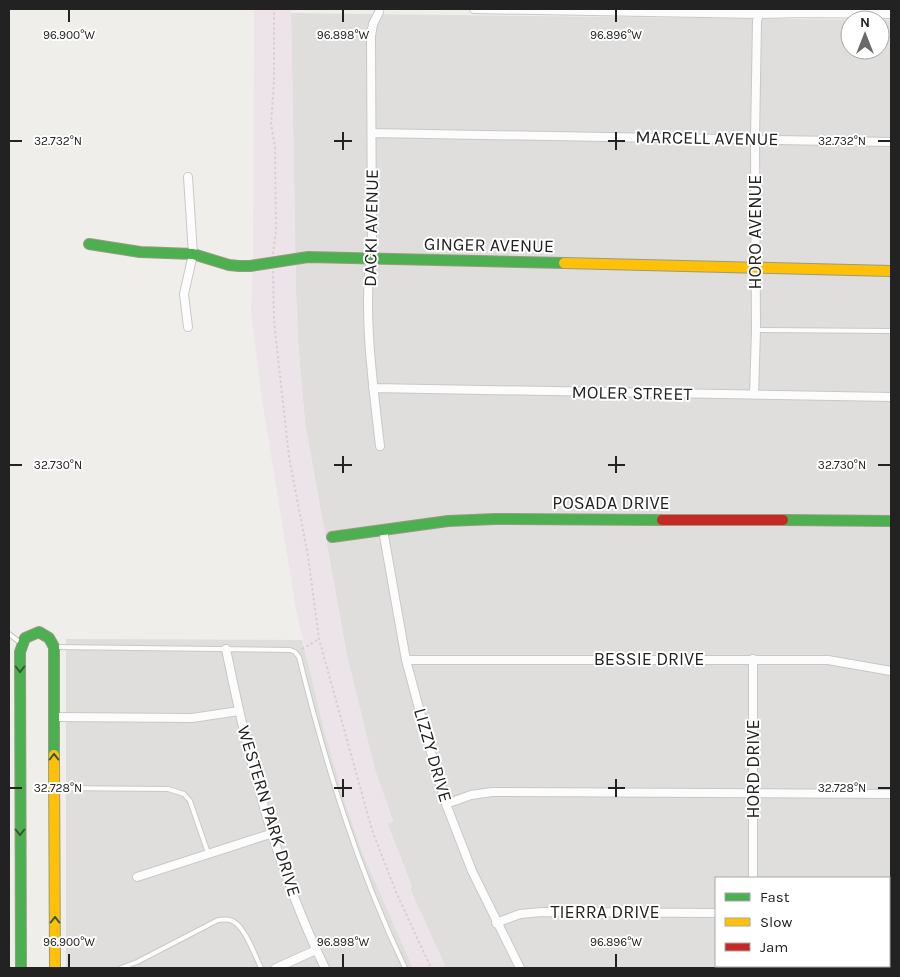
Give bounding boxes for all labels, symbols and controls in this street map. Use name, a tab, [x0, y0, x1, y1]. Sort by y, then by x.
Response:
north arrow	[840, 10, 890, 60]
text: N	[860, 14, 870, 31]
text: 96.900°W	[43, 28, 95, 42]
text: 96.898°W	[317, 28, 370, 42]
text: 96.896°W	[590, 28, 642, 42]
street label: MARCELL AVENUE	[635, 126, 779, 150]
text: 32.732°N	[34, 134, 82, 148]
text: 32.732°N	[818, 134, 866, 148]
street label: DACKI AVENUE	[359, 169, 383, 287]
street label: HORO AVENUE	[744, 175, 766, 289]
street label: GINGER AVENUE	[424, 233, 554, 257]
street label: MOLER STREET	[571, 381, 693, 405]
text: 32.730°N	[34, 458, 82, 472]
text: 32.730°N	[818, 458, 866, 472]
street label: POSADA DRIVE	[552, 492, 670, 514]
street label: BESSIE DRIVE	[594, 648, 704, 670]
one-way arrow	[15, 666, 25, 674]
street label: LIZZY DRIVE	[409, 705, 457, 805]
street label: HORD DRIVE	[742, 719, 764, 819]
street label: WESTERN PARK DRIVE	[232, 723, 306, 899]
one-way arrow	[49, 753, 59, 760]
text: 32.728°N	[34, 781, 82, 795]
text: 32.728°N	[818, 781, 866, 795]
one-way arrow	[15, 828, 26, 836]
legend	[715, 877, 890, 967]
text: Fast	[760, 888, 790, 906]
street label: TIERRA DRIVE	[550, 901, 660, 923]
text: Slow	[760, 913, 792, 931]
one-way arrow	[50, 915, 60, 923]
text: 96.900°W	[43, 935, 95, 949]
text: 96.898°W	[317, 935, 370, 949]
text: 96.896°W	[590, 935, 642, 949]
text: Jam	[760, 938, 788, 956]

